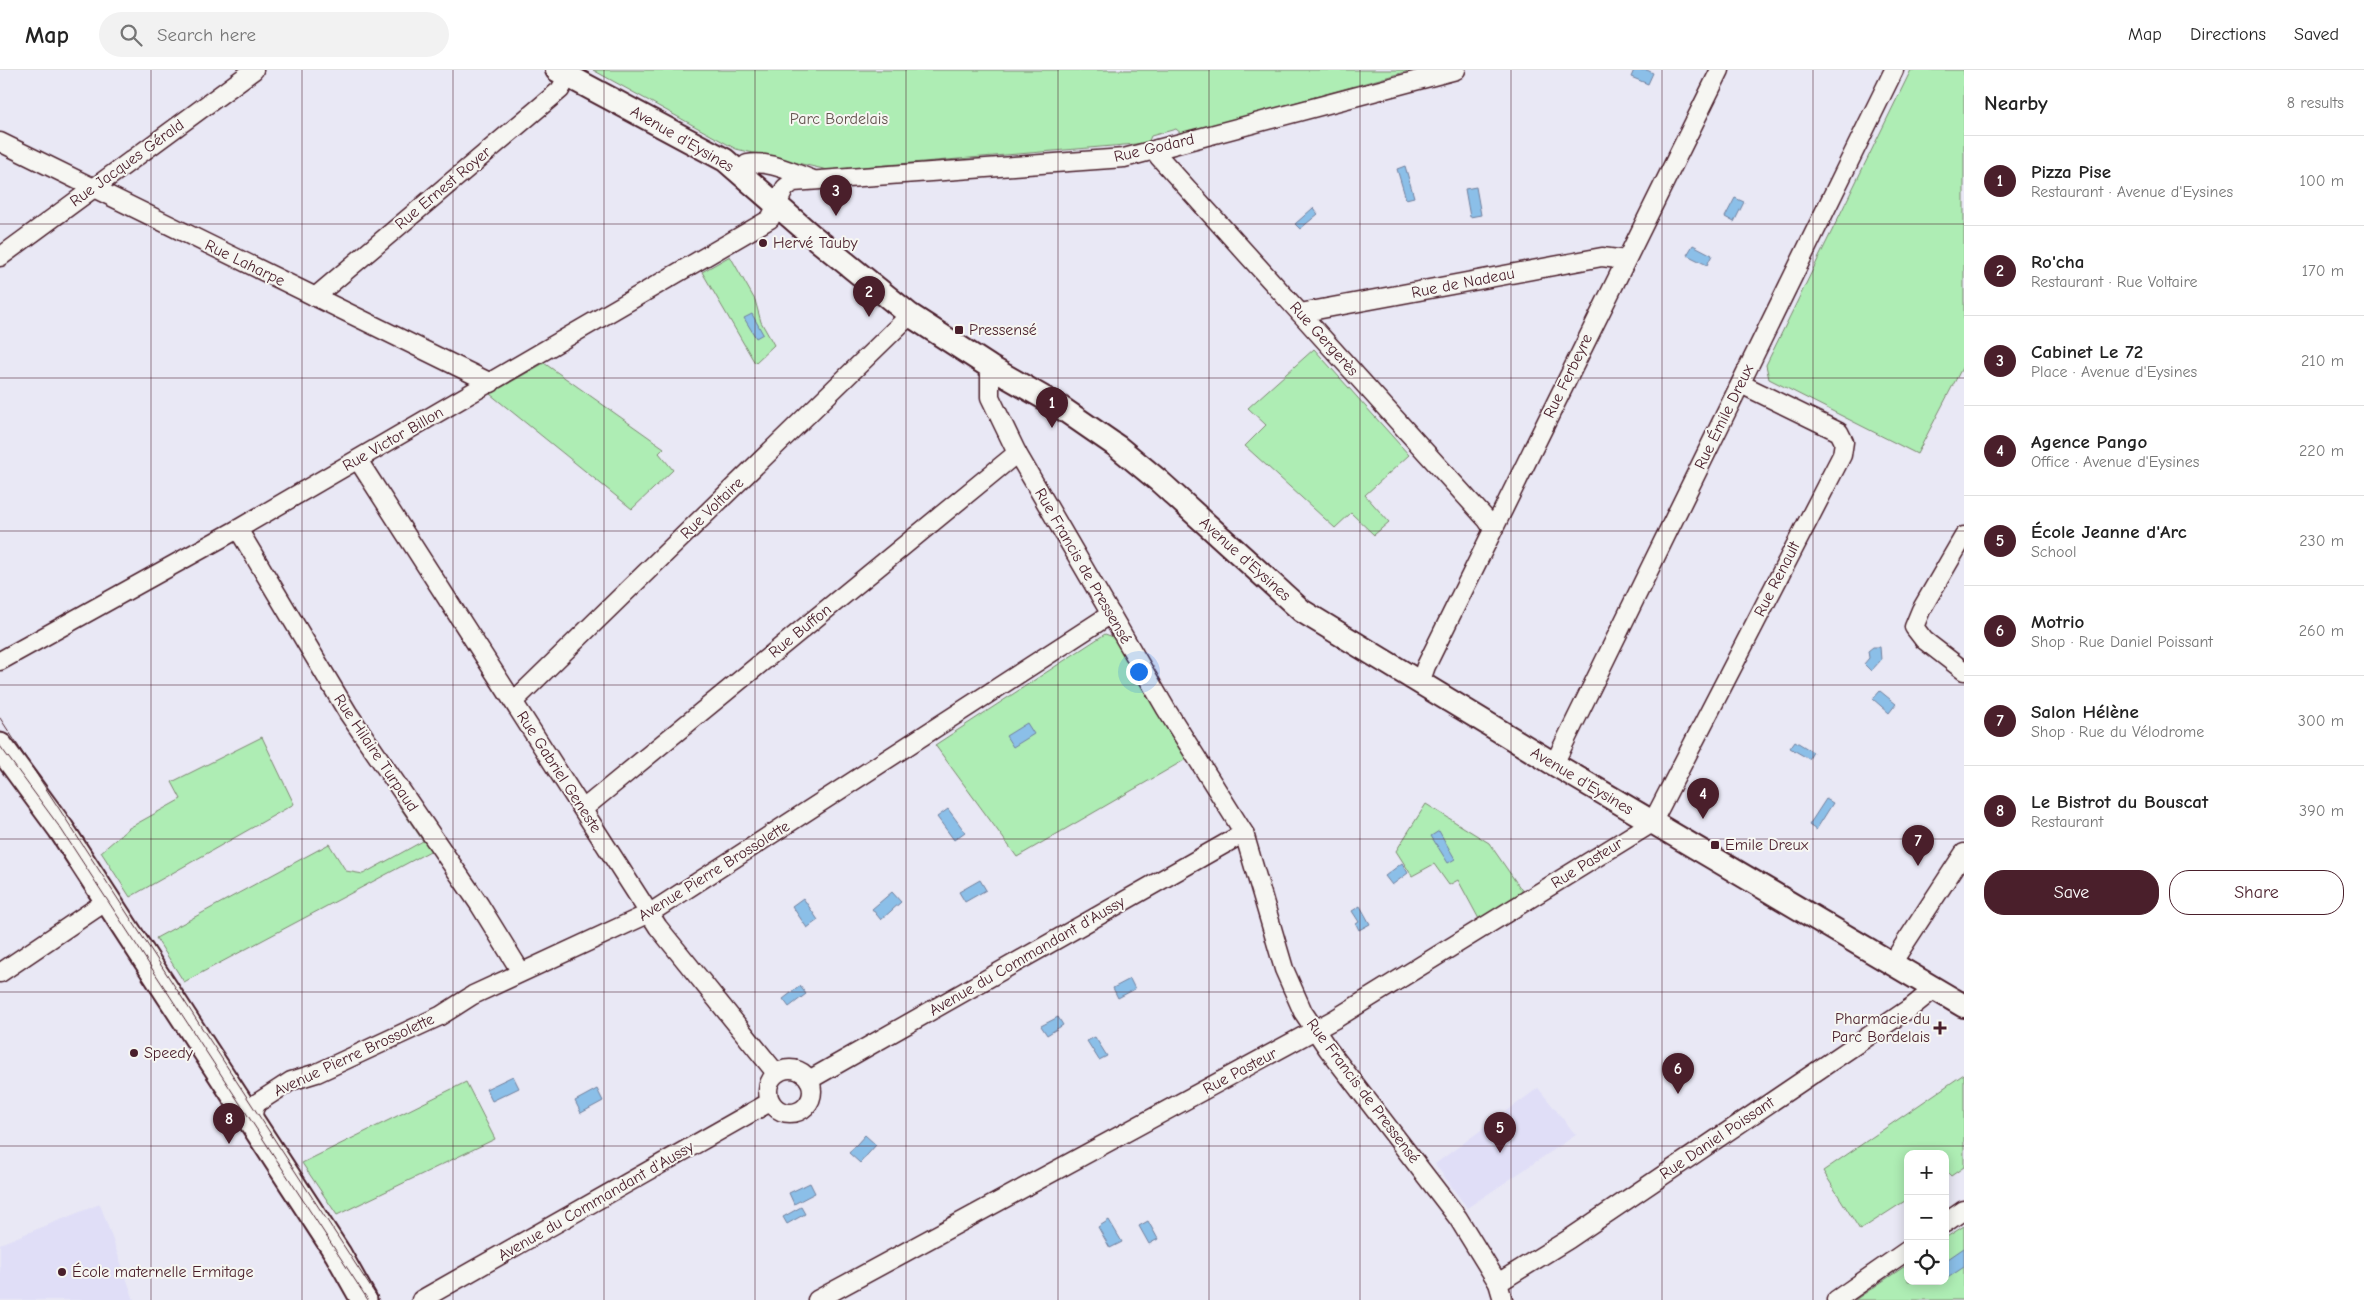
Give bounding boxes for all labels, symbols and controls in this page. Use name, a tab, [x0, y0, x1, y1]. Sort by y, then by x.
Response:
search box	[99, 12, 449, 57]
text: Map	[25, 21, 69, 49]
icon: search	[117, 21, 145, 49]
text: Search here	[157, 24, 256, 46]
text: Map	[2128, 24, 2162, 45]
text: Directions	[2190, 24, 2266, 45]
text: Saved	[2294, 24, 2339, 45]
text: Nearby	[1984, 91, 2048, 115]
text: 8 results	[2287, 94, 2344, 112]
street label: Avenue d'Eysines	[627, 102, 737, 176]
park label: Parc Bordelais	[790, 110, 888, 128]
street label: Rue Jacques Gérald	[66, 116, 188, 210]
street label: Rue Godard	[1112, 130, 1196, 166]
street label: Rue Ernest Royer	[391, 142, 495, 233]
text: Pizza Pise	[2031, 161, 2111, 183]
text: 1	[1997, 172, 2003, 190]
text: 100 m	[2300, 172, 2344, 190]
pin: 3	[820, 175, 852, 216]
text: Restaurant · Avenue d'Eysines	[2031, 183, 2233, 201]
place label: Hervé Tauby	[773, 234, 858, 252]
street label: Rue Laharpe	[202, 236, 288, 290]
marker: Hervé Tauby	[757, 237, 769, 249]
text: Ro'cha	[2031, 251, 2084, 273]
text: 2	[1996, 262, 2004, 280]
text: 170 m	[2302, 262, 2344, 280]
street label: Rue de Nadeau	[1410, 264, 1516, 302]
text: Restaurant · Rue Voltaire	[2031, 273, 2198, 291]
pin: 2	[853, 276, 885, 317]
street label: Rue Gergerès	[1286, 298, 1362, 380]
place label: Pressensé	[969, 321, 1037, 339]
marker: Pressensé	[953, 324, 965, 336]
street label: Rue Ferbeyre	[1540, 331, 1596, 421]
text: Cabinet Le 72	[2031, 341, 2143, 363]
text: 3	[1996, 352, 2004, 370]
text: 210 m	[2301, 352, 2344, 370]
street label: Rue Émile Dreux	[1690, 361, 1757, 472]
text: Place · Avenue d'Eysines	[2031, 363, 2197, 381]
pin: 1	[1036, 387, 1068, 428]
street label: Rue Victor Billon	[340, 403, 446, 475]
text: Agence Pango	[2031, 431, 2147, 453]
text: 4	[1996, 442, 2004, 460]
text: 220 m	[2299, 442, 2344, 460]
text: Office · Avenue d'Eysines	[2031, 453, 2199, 471]
street label: Rue Voltaire	[677, 473, 747, 543]
street label: Rue Francis de Pressensé	[1031, 485, 1135, 647]
street label: Avenue d'Eysines	[1196, 513, 1294, 605]
text: École Jeanne d'Arc	[2031, 521, 2187, 543]
text: 5	[1996, 532, 2004, 550]
text: 230 m	[2299, 532, 2344, 550]
street label: Rue Renault	[1750, 538, 1804, 620]
text: School	[2031, 543, 2077, 561]
street label: Rue Buffon	[765, 600, 835, 662]
text: Motrio	[2031, 611, 2084, 633]
text: 6	[1996, 622, 2004, 640]
text: 260 m	[2299, 622, 2344, 640]
text: Shop · Rue Daniel Poissant	[2031, 633, 2213, 651]
your location	[1126, 659, 1152, 685]
street label: Rue Hilaire Turpaud	[330, 691, 422, 815]
text: Salon Hélène	[2031, 701, 2139, 723]
street label: Rue Gabriel Geneste	[513, 708, 605, 836]
text: 7	[1996, 712, 2004, 730]
text: 300 m	[2298, 712, 2344, 730]
text: Shop · Rue du Vélodrome	[2031, 723, 2204, 741]
street label: Avenue d'Eysines	[1528, 743, 1637, 819]
pin: 4	[1687, 778, 1719, 819]
text: Le Bistrot du Bouscat	[2031, 791, 2208, 813]
text: 8	[1996, 802, 2004, 820]
text: 390 m	[2299, 802, 2344, 820]
text: Restaurant	[2031, 813, 2103, 831]
street label: Avenue Pierre Brossolette	[635, 817, 793, 925]
pin: 7	[1902, 825, 1934, 866]
street label: Rue Pasteur	[1548, 834, 1627, 892]
place label: Emile Dreux	[1725, 836, 1809, 854]
marker: Emile Dreux	[1709, 839, 1721, 851]
button: Save	[1984, 870, 2159, 915]
button: Share	[2169, 870, 2344, 915]
street label: Avenue du Commandant d'Aussy	[926, 892, 1129, 1020]
street label: Avenue Pierre Brossolette	[271, 1010, 437, 1100]
place label: Pharmacie du Parc Bordelais	[1832, 1010, 1930, 1046]
street label: Rue Francis de Pressensé	[1303, 1015, 1423, 1167]
marker: Pharmacie du Parc Bordelais	[1934, 1022, 1946, 1034]
place label: Speedy	[144, 1044, 194, 1062]
street label: Rue Pasteur	[1200, 1044, 1281, 1098]
marker: Speedy	[128, 1047, 140, 1059]
pin: 6	[1662, 1053, 1694, 1094]
street label: Rue Daniel Poissant	[1656, 1093, 1778, 1183]
pin: 8	[213, 1103, 245, 1144]
pin: 5	[1484, 1112, 1516, 1153]
street label: Avenue du Commandant d'Aussy	[495, 1137, 698, 1265]
map controls	[1904, 1150, 1949, 1285]
button: +	[1904, 1150, 1949, 1195]
button: −	[1904, 1195, 1949, 1240]
button: locate	[1904, 1240, 1949, 1285]
place label: École maternelle Ermitage	[72, 1262, 254, 1281]
marker: École maternelle Ermitage	[56, 1266, 68, 1278]

